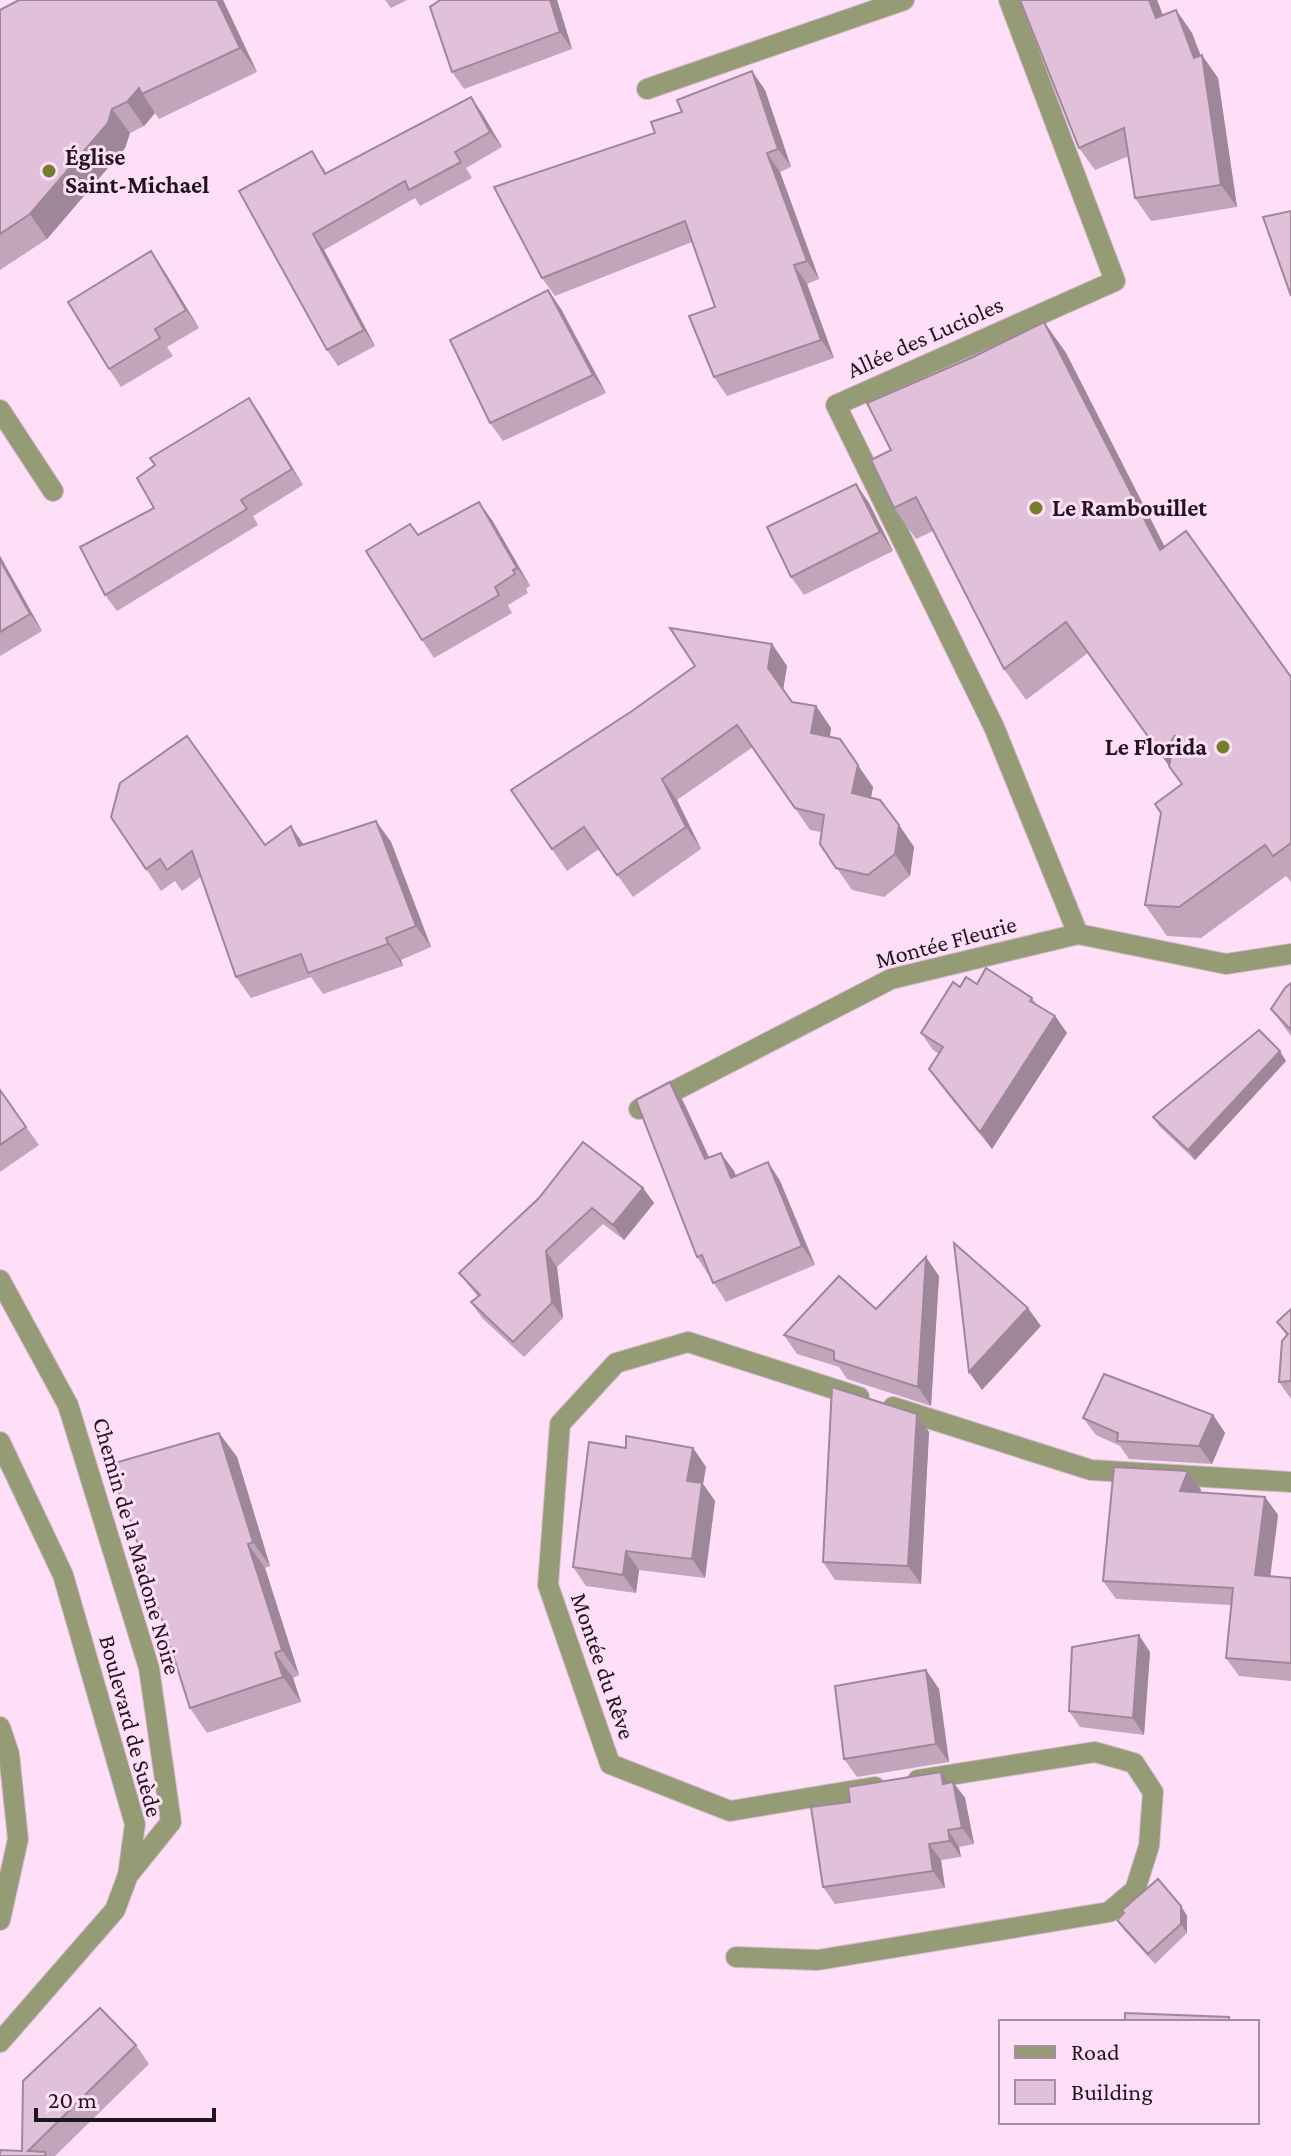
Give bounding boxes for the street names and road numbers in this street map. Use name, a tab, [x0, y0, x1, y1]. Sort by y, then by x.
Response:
street label: Allée des Lucioles	[843, 290, 1007, 383]
street label: Montée Fleurie	[872, 910, 1019, 973]
street label: Chemin de la Madone Noire	[88, 1414, 187, 1677]
street label: Montée du Rêve	[566, 1589, 641, 1742]
street label: Boulevard de Suède	[94, 1632, 169, 1820]

